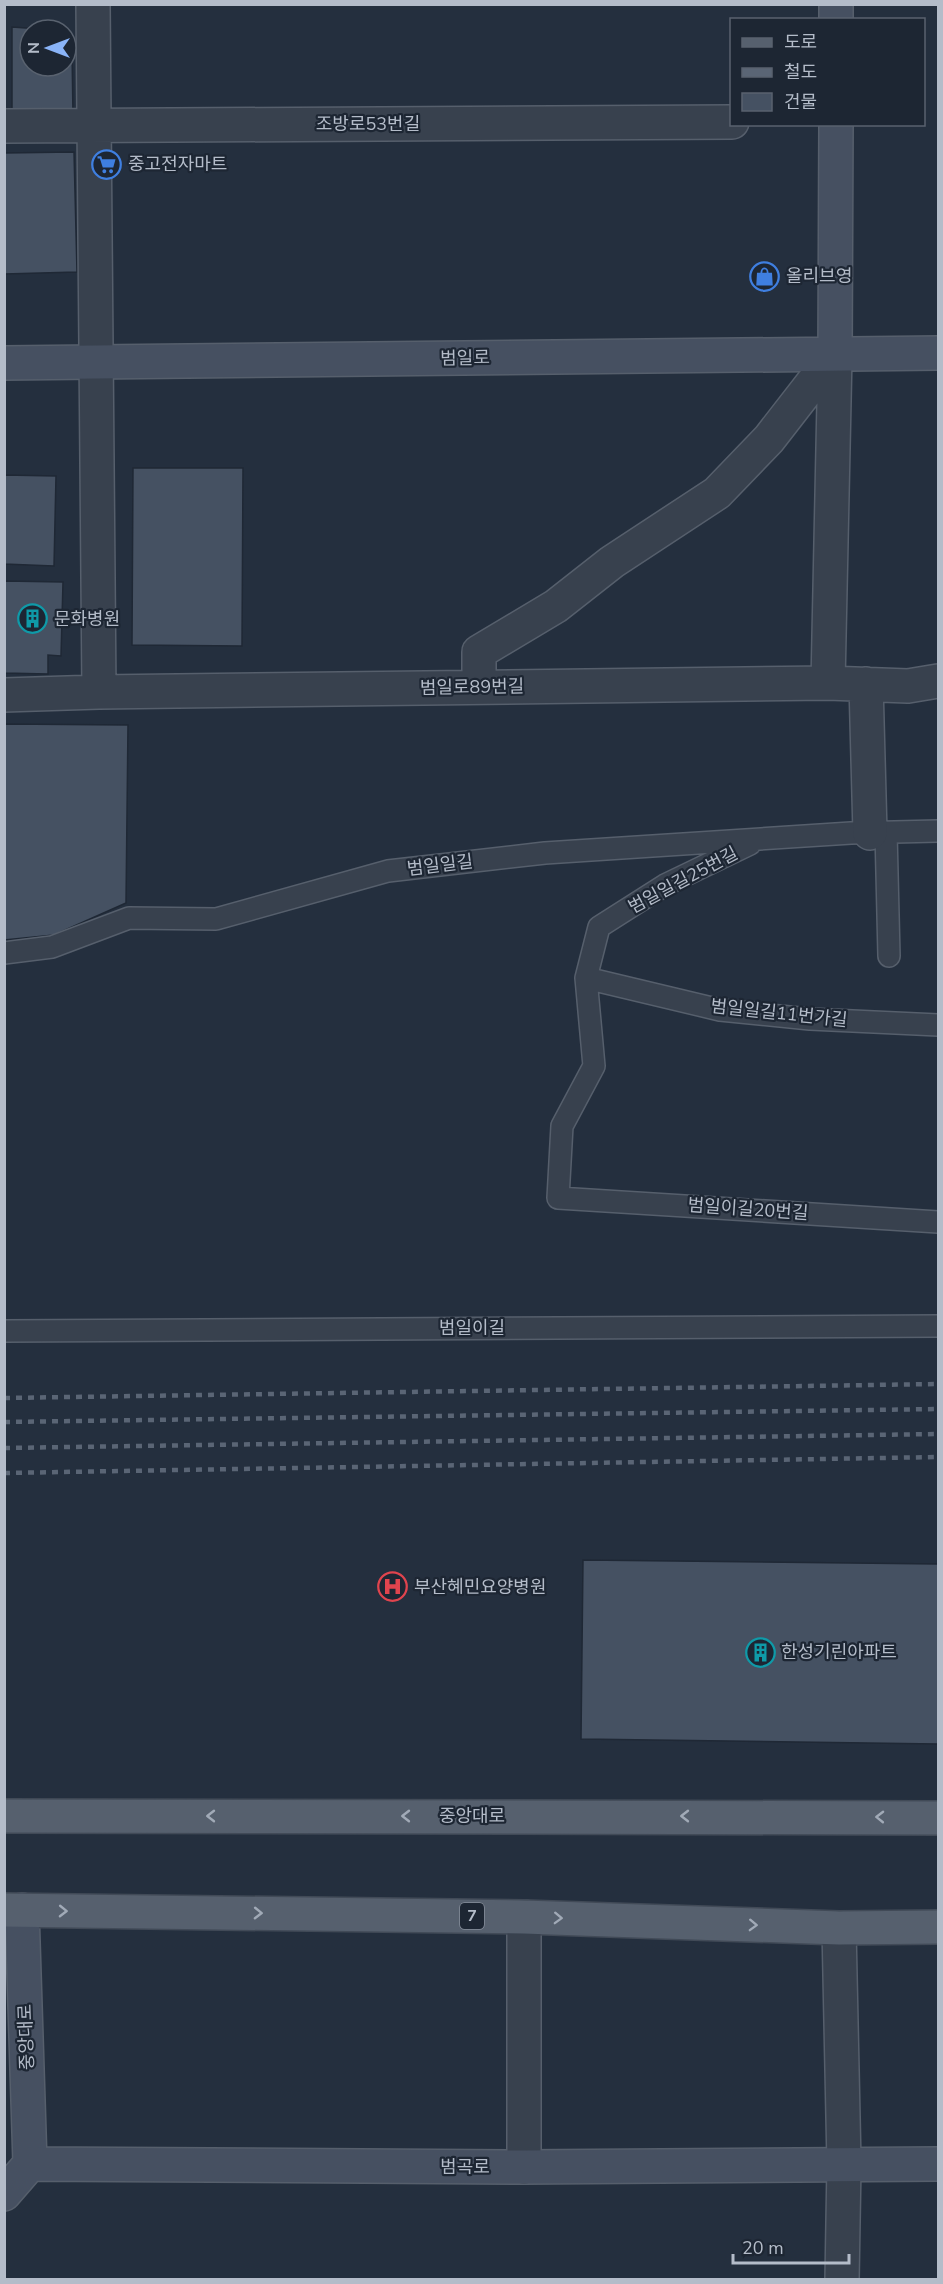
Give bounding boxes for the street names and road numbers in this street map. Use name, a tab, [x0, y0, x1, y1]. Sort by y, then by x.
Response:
street label: 조방로53번길	[316, 112, 420, 136]
street label: 범일로	[440, 346, 490, 370]
street label: 범일로89번길	[420, 674, 524, 700]
street label: 범일일길25번길	[624, 841, 742, 919]
street label: 범일일길	[406, 849, 474, 881]
street label: 범일일길11번가길	[709, 994, 849, 1032]
street label: 범일이길20번길	[687, 1193, 809, 1225]
street label: 범일이길	[439, 1316, 505, 1340]
street label: 중앙대로	[439, 1804, 505, 1828]
road number: 7	[460, 1903, 484, 1929]
street label: 중앙대로	[13, 2003, 39, 2071]
street label: 범곡로	[440, 2155, 490, 2179]

